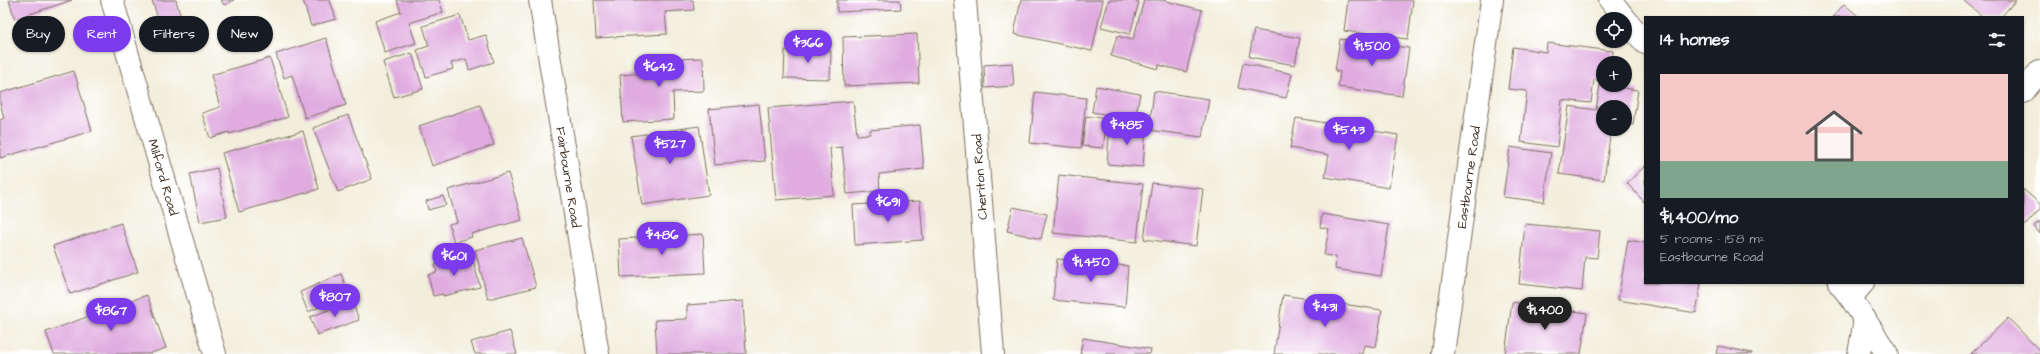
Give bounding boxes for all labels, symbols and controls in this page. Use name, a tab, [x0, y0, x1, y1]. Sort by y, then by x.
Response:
map controls	[1596, 12, 1632, 136]
button: locate	[1596, 12, 1632, 48]
chip: Buy	[12, 16, 65, 52]
chip: Rent	[73, 16, 131, 52]
chip: Filters	[139, 16, 209, 52]
chip: New	[217, 16, 273, 52]
text: 14 homes	[1660, 28, 1730, 52]
icon: filters	[1986, 29, 2008, 51]
pin: $366	[784, 30, 832, 64]
pin: $1,500	[1339, 33, 1405, 67]
text: $366	[793, 34, 823, 52]
text: $1,500	[1354, 37, 1390, 55]
pin: $642	[635, 54, 683, 88]
button: +	[1596, 56, 1632, 92]
text: $642	[643, 58, 675, 76]
button: −	[1596, 100, 1632, 136]
icon: home	[1798, 100, 1870, 172]
pin: $485	[1103, 112, 1151, 146]
text: $485	[1110, 116, 1144, 134]
pin: $543	[1325, 117, 1373, 151]
text: $543	[1333, 121, 1365, 139]
street label: Fairbourne Road	[551, 125, 585, 229]
street label: Eastbourne Road	[1453, 125, 1485, 229]
pin: $527	[646, 131, 694, 165]
street label: Cheriton Road	[968, 133, 992, 220]
text: $527	[654, 135, 686, 153]
street label: Milford Road	[144, 137, 183, 218]
pin: $691	[864, 189, 912, 223]
text: $691	[876, 193, 900, 211]
text: $1,400/mo	[1660, 206, 1738, 230]
pin: $486	[638, 222, 686, 256]
text: $486	[646, 226, 678, 244]
text: 5 rooms · 158 m²	[1660, 230, 1765, 248]
pin: $601	[430, 243, 478, 277]
text: $601	[441, 247, 467, 265]
text: Eastbourne Road	[1660, 248, 1763, 266]
pin: $1,450	[1058, 249, 1124, 283]
text: $1,450	[1072, 253, 1110, 271]
pin: $807	[311, 284, 359, 318]
text: $807	[319, 288, 351, 306]
pin: $431	[1301, 294, 1349, 328]
pin: $1,400	[1512, 297, 1578, 331]
pin: $867	[87, 298, 135, 332]
text: $431	[1313, 298, 1337, 316]
text: $1,400	[1527, 301, 1563, 319]
text: $867	[95, 302, 127, 320]

